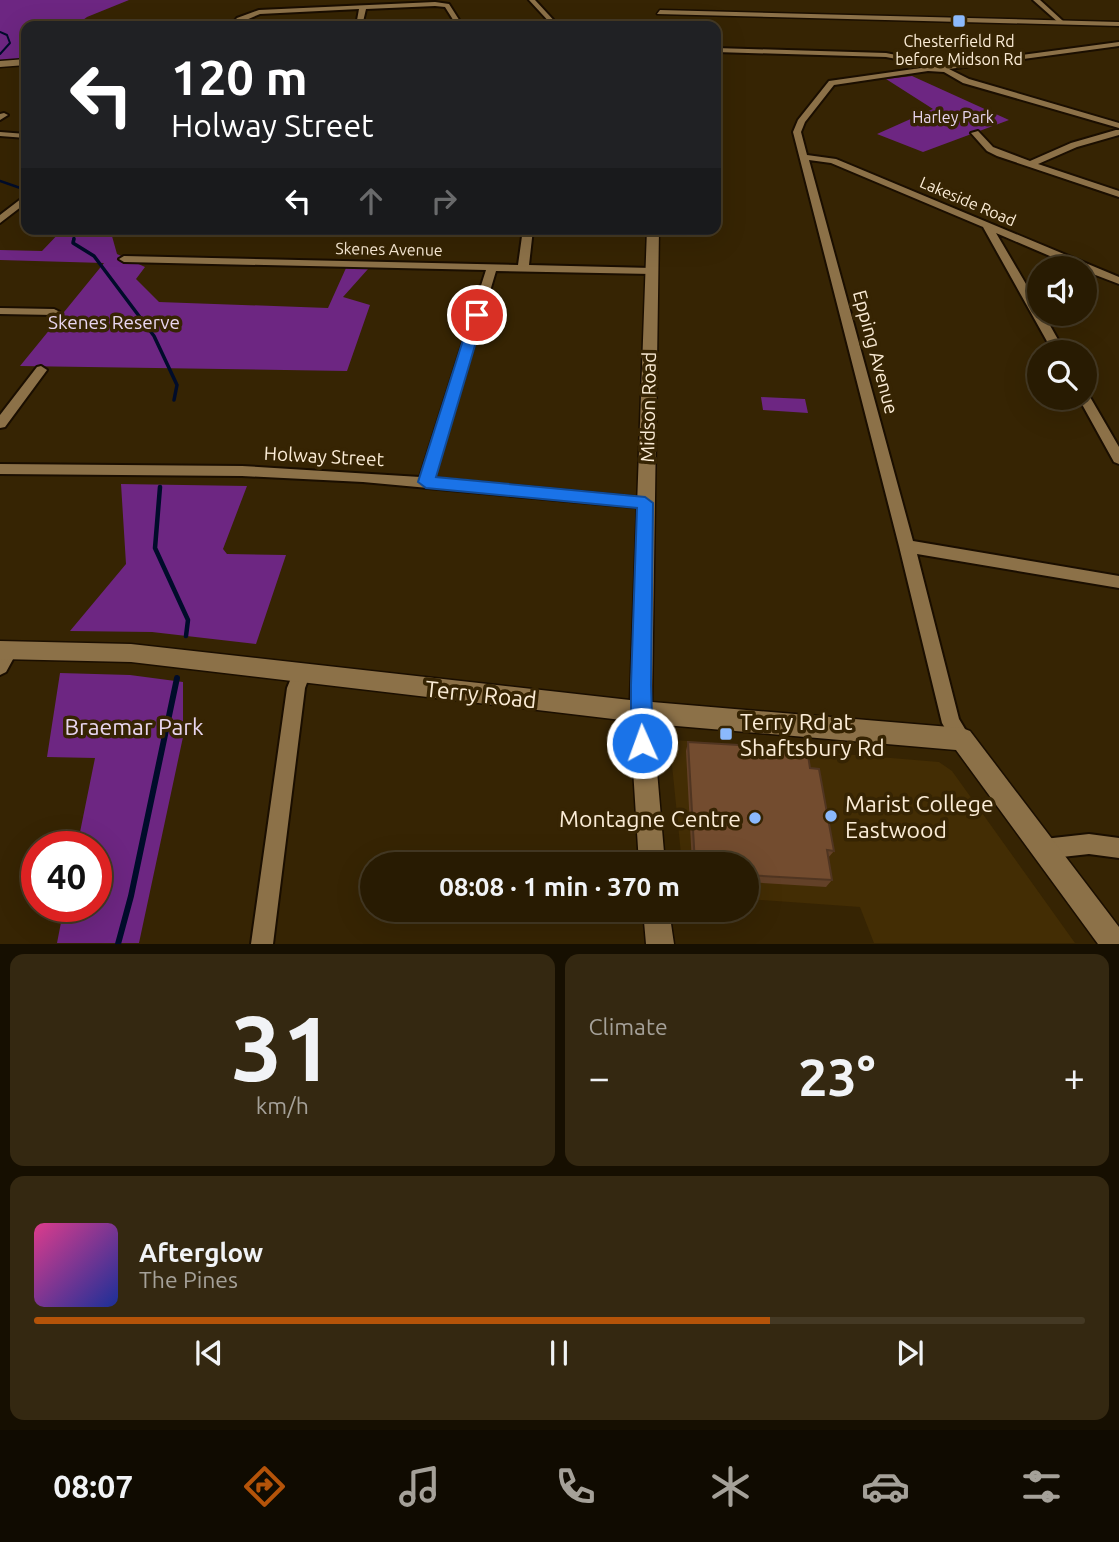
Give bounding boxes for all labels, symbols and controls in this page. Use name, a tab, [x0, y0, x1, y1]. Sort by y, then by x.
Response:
marker: Chesterfield Rd before Midson Rd	[951, 13, 967, 29]
place label: Chesterfield Rd before Midson Rd	[895, 32, 1023, 68]
icon: left	[56, 49, 147, 140]
text: 120 m	[171, 49, 308, 104]
text: Holway Street	[171, 107, 374, 143]
park label: Harley Park	[912, 108, 994, 126]
street label: Lakeside Road	[917, 173, 1019, 229]
icon: left	[279, 182, 317, 220]
icon: ahead	[352, 182, 390, 220]
icon: right	[425, 182, 463, 220]
street label: Skenes Avenue	[335, 239, 443, 259]
map controls	[1027, 256, 1097, 410]
button: sound	[1027, 256, 1097, 326]
pin	[447, 285, 507, 345]
street label: Epping Avenue	[849, 287, 903, 417]
icon: arrive	[458, 296, 496, 334]
park label: Skenes Reserve	[48, 311, 180, 333]
button: search	[1027, 340, 1097, 410]
street label: Midson Road	[636, 352, 660, 462]
street label: Holway Street	[263, 442, 385, 470]
street label: Terry Road	[424, 676, 538, 712]
position arrow	[605, 706, 679, 780]
place label: Terry Rd at Shaftsbury Rd	[740, 709, 885, 760]
park label: Braemar Park	[64, 714, 204, 739]
marker: Terry Rd at Shaftsbury Rd	[718, 726, 734, 742]
place label: Marist College Eastwood	[845, 791, 994, 842]
place label: Montagne Centre	[559, 806, 741, 831]
marker: Marist College Eastwood	[823, 808, 839, 824]
marker: Montagne Centre	[747, 810, 763, 826]
speed limit sign: 40	[21, 831, 112, 922]
text: 08:08 · 1 min · 370 m	[439, 872, 680, 901]
text: 31	[231, 996, 334, 1098]
text: Climate	[589, 1014, 668, 1039]
text: 23°	[798, 1048, 875, 1106]
text: −	[589, 1056, 610, 1098]
text: +	[1064, 1056, 1085, 1098]
text: km/h	[256, 1093, 309, 1118]
text: Afterglow	[139, 1238, 263, 1267]
text: The Pines	[139, 1267, 238, 1292]
icon: previous	[190, 1334, 228, 1372]
icon: pause	[540, 1334, 578, 1372]
icon: next	[891, 1334, 929, 1372]
icon: directions	[240, 1462, 289, 1511]
icon: music	[395, 1462, 444, 1511]
icon: phone	[551, 1462, 600, 1511]
icon: climate	[706, 1462, 755, 1511]
icon: car	[861, 1462, 910, 1511]
icon: filters	[1017, 1462, 1066, 1511]
text: 08:07	[53, 1468, 133, 1504]

